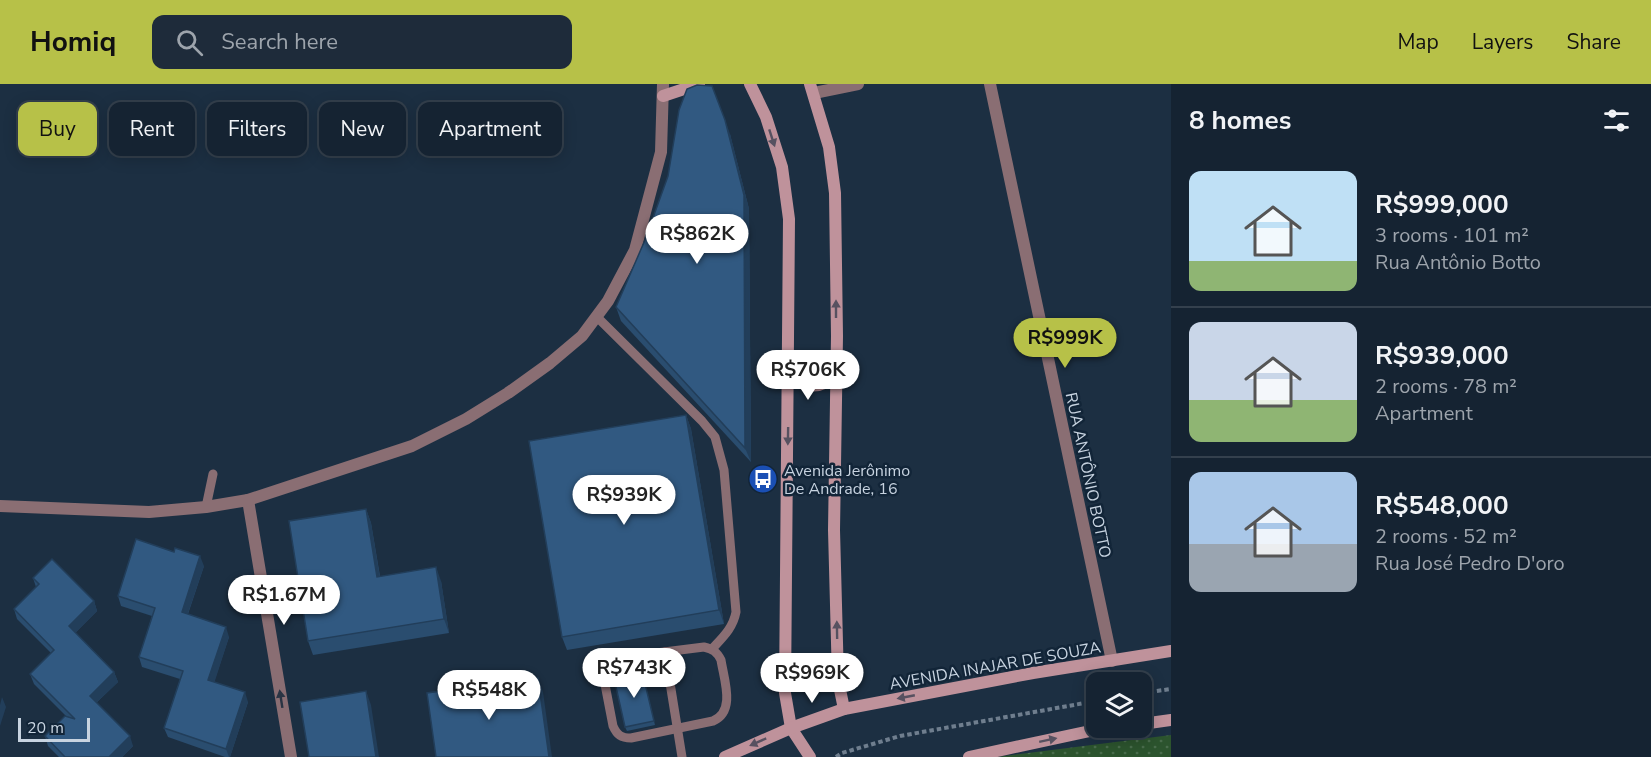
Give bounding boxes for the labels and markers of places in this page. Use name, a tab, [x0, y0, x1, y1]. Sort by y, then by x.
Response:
pin: R$862K	[648, 214, 746, 265]
pin: R$999K	[1016, 318, 1114, 369]
pin: R$706K	[759, 350, 857, 401]
place label: Avenida Jerônimo De Andrade, 16	[784, 460, 910, 500]
bus stop icon: Avenida Jerônimo De Andrade, 16	[747, 463, 779, 495]
pin: R$939K	[575, 475, 673, 526]
pin: R$1.67M	[229, 575, 339, 626]
pin: R$743K	[585, 648, 683, 699]
pin: R$969K	[763, 653, 861, 704]
pin: R$548K	[440, 670, 538, 721]

